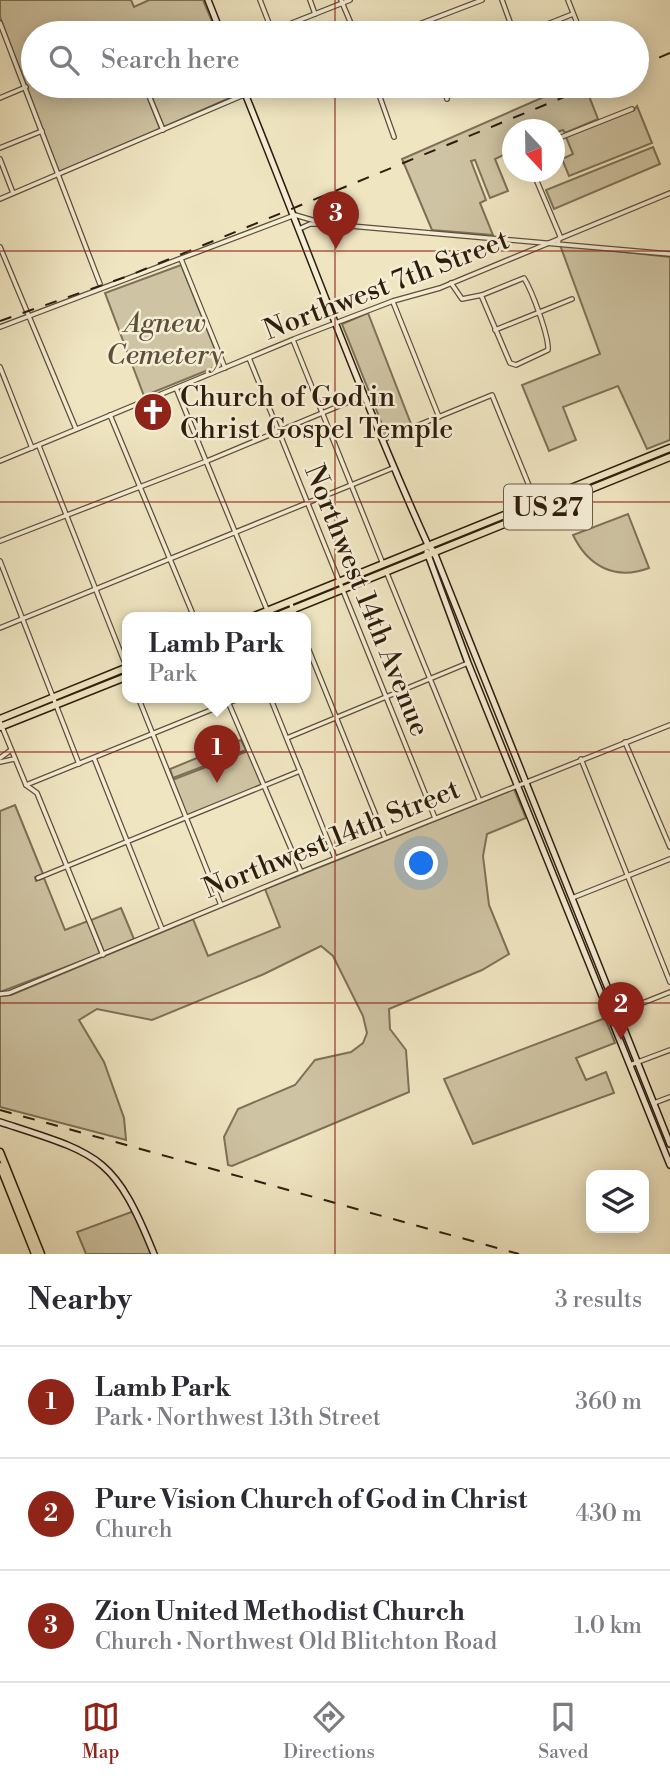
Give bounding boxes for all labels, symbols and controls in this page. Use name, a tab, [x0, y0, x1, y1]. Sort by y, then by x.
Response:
search box	[21, 21, 649, 98]
icon: search	[45, 41, 83, 79]
text: Search here	[101, 44, 240, 76]
north arrow	[502, 119, 565, 182]
pin: 3	[313, 191, 359, 249]
street label: Northwest 7th Street	[259, 222, 514, 348]
park label: Agnew Cemetery	[106, 306, 225, 373]
place label: Church of God in Christ Gospel Temple	[180, 380, 453, 447]
church icon: Church of God in Christ Gospel Temple	[132, 391, 174, 433]
street label: Northwest 14th Avenue	[296, 460, 437, 742]
road number: US 27	[504, 485, 592, 530]
popup	[122, 612, 311, 703]
text: Lamb Park	[149, 628, 284, 660]
text: Park	[149, 660, 196, 688]
pin: 1	[194, 725, 240, 783]
street label: Northwest 14th Street	[198, 772, 465, 907]
your location	[404, 846, 438, 880]
pin: 2	[598, 982, 644, 1040]
map controls	[586, 1170, 649, 1233]
button: layers	[586, 1170, 649, 1233]
text: Nearby	[28, 1281, 132, 1319]
text: 3 results	[555, 1286, 642, 1314]
text: Lamb Park	[95, 1372, 231, 1404]
text: 1	[45, 1388, 57, 1416]
text: 360 m	[575, 1388, 642, 1416]
text: Park · Northwest 13th Street	[95, 1404, 381, 1432]
text: Pure Vision Church of God in Christ	[95, 1484, 527, 1516]
text: 2	[44, 1500, 58, 1528]
text: 430 m	[575, 1500, 642, 1528]
text: Church	[95, 1516, 172, 1544]
text: Zion United Methodist Church	[95, 1596, 465, 1628]
text: 3	[44, 1612, 58, 1640]
text: 1.0 km	[574, 1612, 642, 1640]
text: Church · Northwest Old Blitchton Road	[95, 1628, 497, 1656]
tab: Map	[82, 1698, 120, 1764]
tab: Directions	[283, 1698, 375, 1764]
tab: Saved	[538, 1698, 588, 1764]

